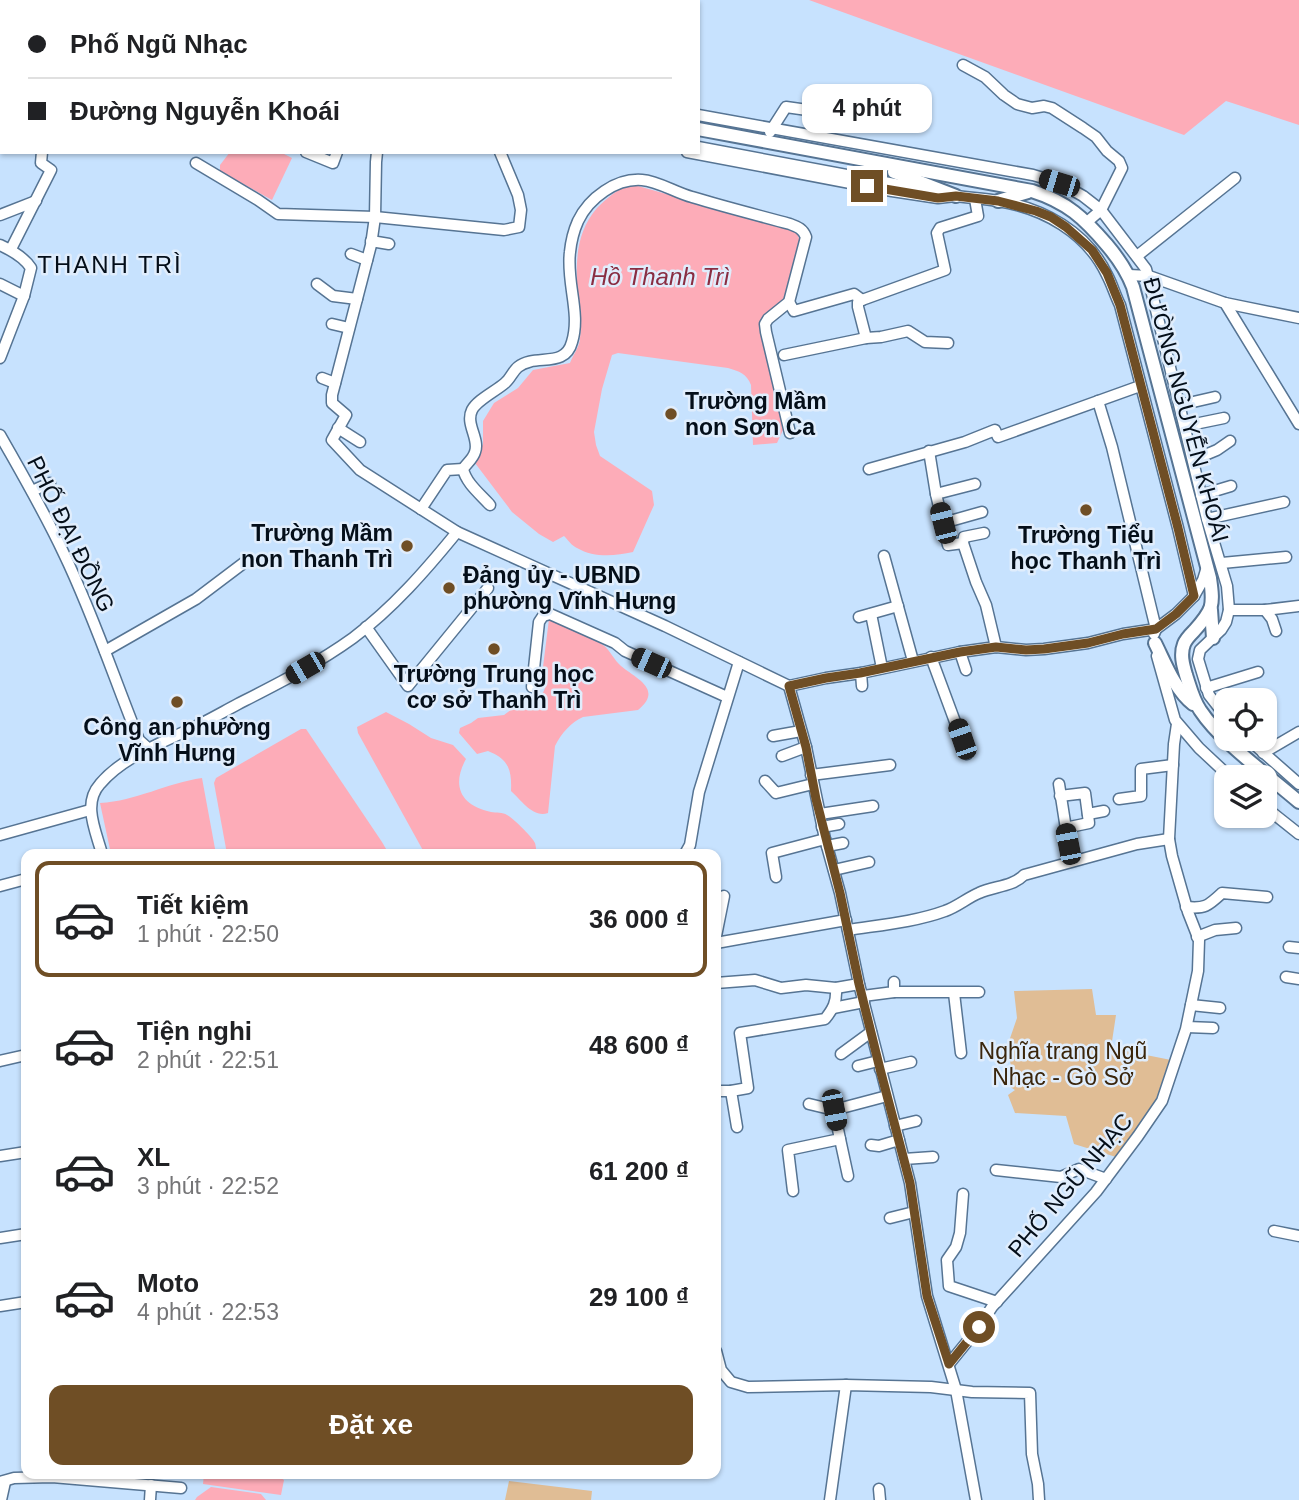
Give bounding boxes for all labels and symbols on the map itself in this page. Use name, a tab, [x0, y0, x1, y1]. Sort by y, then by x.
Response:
callout: 4 phút	[802, 85, 932, 134]
car	[1036, 167, 1083, 199]
route end	[851, 170, 883, 202]
district label: THANH TRÌ	[37, 251, 183, 278]
water label: Hồ Thanh Trì	[590, 263, 730, 290]
street label: ĐƯỜNG NGUYỄN KHOÁI	[1138, 274, 1236, 545]
place label: Trường Mầm non Sơn Ca	[685, 388, 827, 440]
marker: Trường Mầm non Sơn Ca	[663, 406, 679, 422]
street label: PHỐ ĐẠI ĐỒNG	[22, 451, 121, 616]
car	[928, 500, 959, 546]
marker: Trường Tiểu học Thanh Trì	[1078, 502, 1094, 518]
place label: Trường Mầm non Thanh Trì	[241, 520, 393, 572]
place label: Trường Tiểu học Thanh Trì	[1011, 522, 1161, 574]
marker: Trường Mầm non Thanh Trì	[399, 538, 415, 554]
place label: Đảng ủy - UBND phường Vĩnh Hưng	[463, 562, 676, 614]
marker: Đảng ủy - UBND phường Vĩnh Hưng	[441, 580, 457, 596]
marker: Trường Trung học cơ sở Thanh Trì	[486, 641, 502, 657]
car	[628, 645, 675, 681]
car	[282, 648, 329, 688]
place label: Trường Trung học cơ sở Thanh Trì	[394, 661, 594, 713]
marker: Công an phường Vĩnh Hưng	[169, 694, 185, 710]
place label: Công an phường Vĩnh Hưng	[83, 714, 271, 766]
car	[946, 716, 979, 762]
car	[1054, 821, 1083, 867]
park label: Nghĩa trang Ngũ Nhạc - Gò Sở	[979, 1038, 1147, 1090]
car	[820, 1087, 849, 1133]
street label: PHỐ NGŨ NHẠC	[1002, 1107, 1137, 1262]
route start	[963, 1311, 995, 1343]

